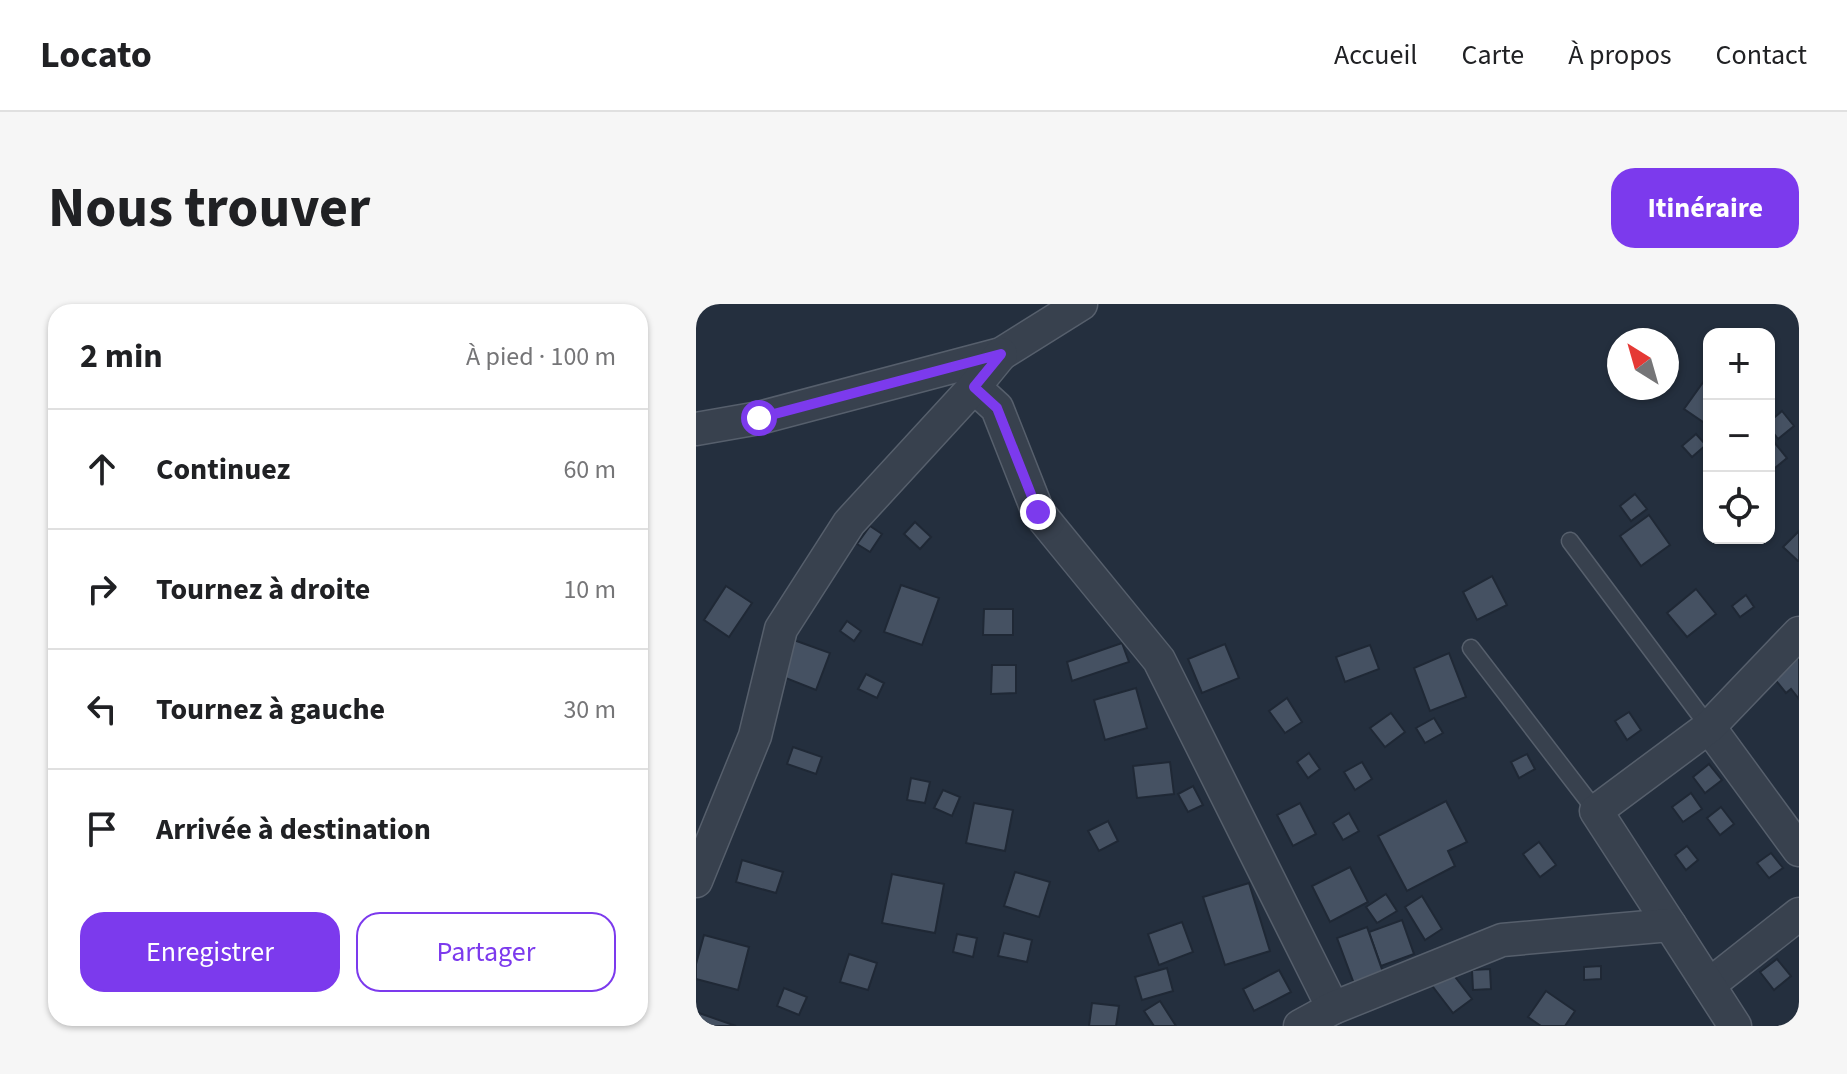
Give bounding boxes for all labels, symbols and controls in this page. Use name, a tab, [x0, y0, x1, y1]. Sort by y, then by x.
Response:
text: Locato	[40, 28, 152, 82]
text: Accueil	[1334, 35, 1417, 75]
text: Carte	[1461, 35, 1524, 75]
text: À propos	[1568, 35, 1672, 75]
text: Contact	[1716, 35, 1807, 75]
button: Itinéraire	[1611, 168, 1799, 248]
text: Nous trouver	[48, 169, 370, 248]
north arrow	[1607, 328, 1679, 400]
map controls	[1703, 328, 1775, 544]
button: +	[1703, 328, 1775, 400]
text: 2 min	[80, 332, 163, 381]
text: À pied · 100 m	[466, 338, 616, 375]
route start	[741, 400, 777, 436]
button: −	[1703, 400, 1775, 472]
icon: ahead	[80, 447, 124, 491]
text: Continuez	[156, 448, 290, 491]
text: 60 m	[563, 451, 616, 488]
button: locate	[1703, 472, 1775, 544]
route end	[1020, 494, 1056, 530]
icon: right	[80, 567, 124, 611]
text: Tournez à droite	[156, 568, 370, 611]
text: 10 m	[563, 571, 616, 608]
icon: left	[80, 687, 124, 731]
text: Tournez à gauche	[156, 688, 385, 731]
text: 30 m	[563, 691, 616, 728]
icon: arrive	[80, 807, 124, 851]
text: Arrivée à destination	[156, 808, 431, 851]
button: Enregistrer	[80, 912, 340, 992]
button: Partager	[356, 912, 616, 992]

